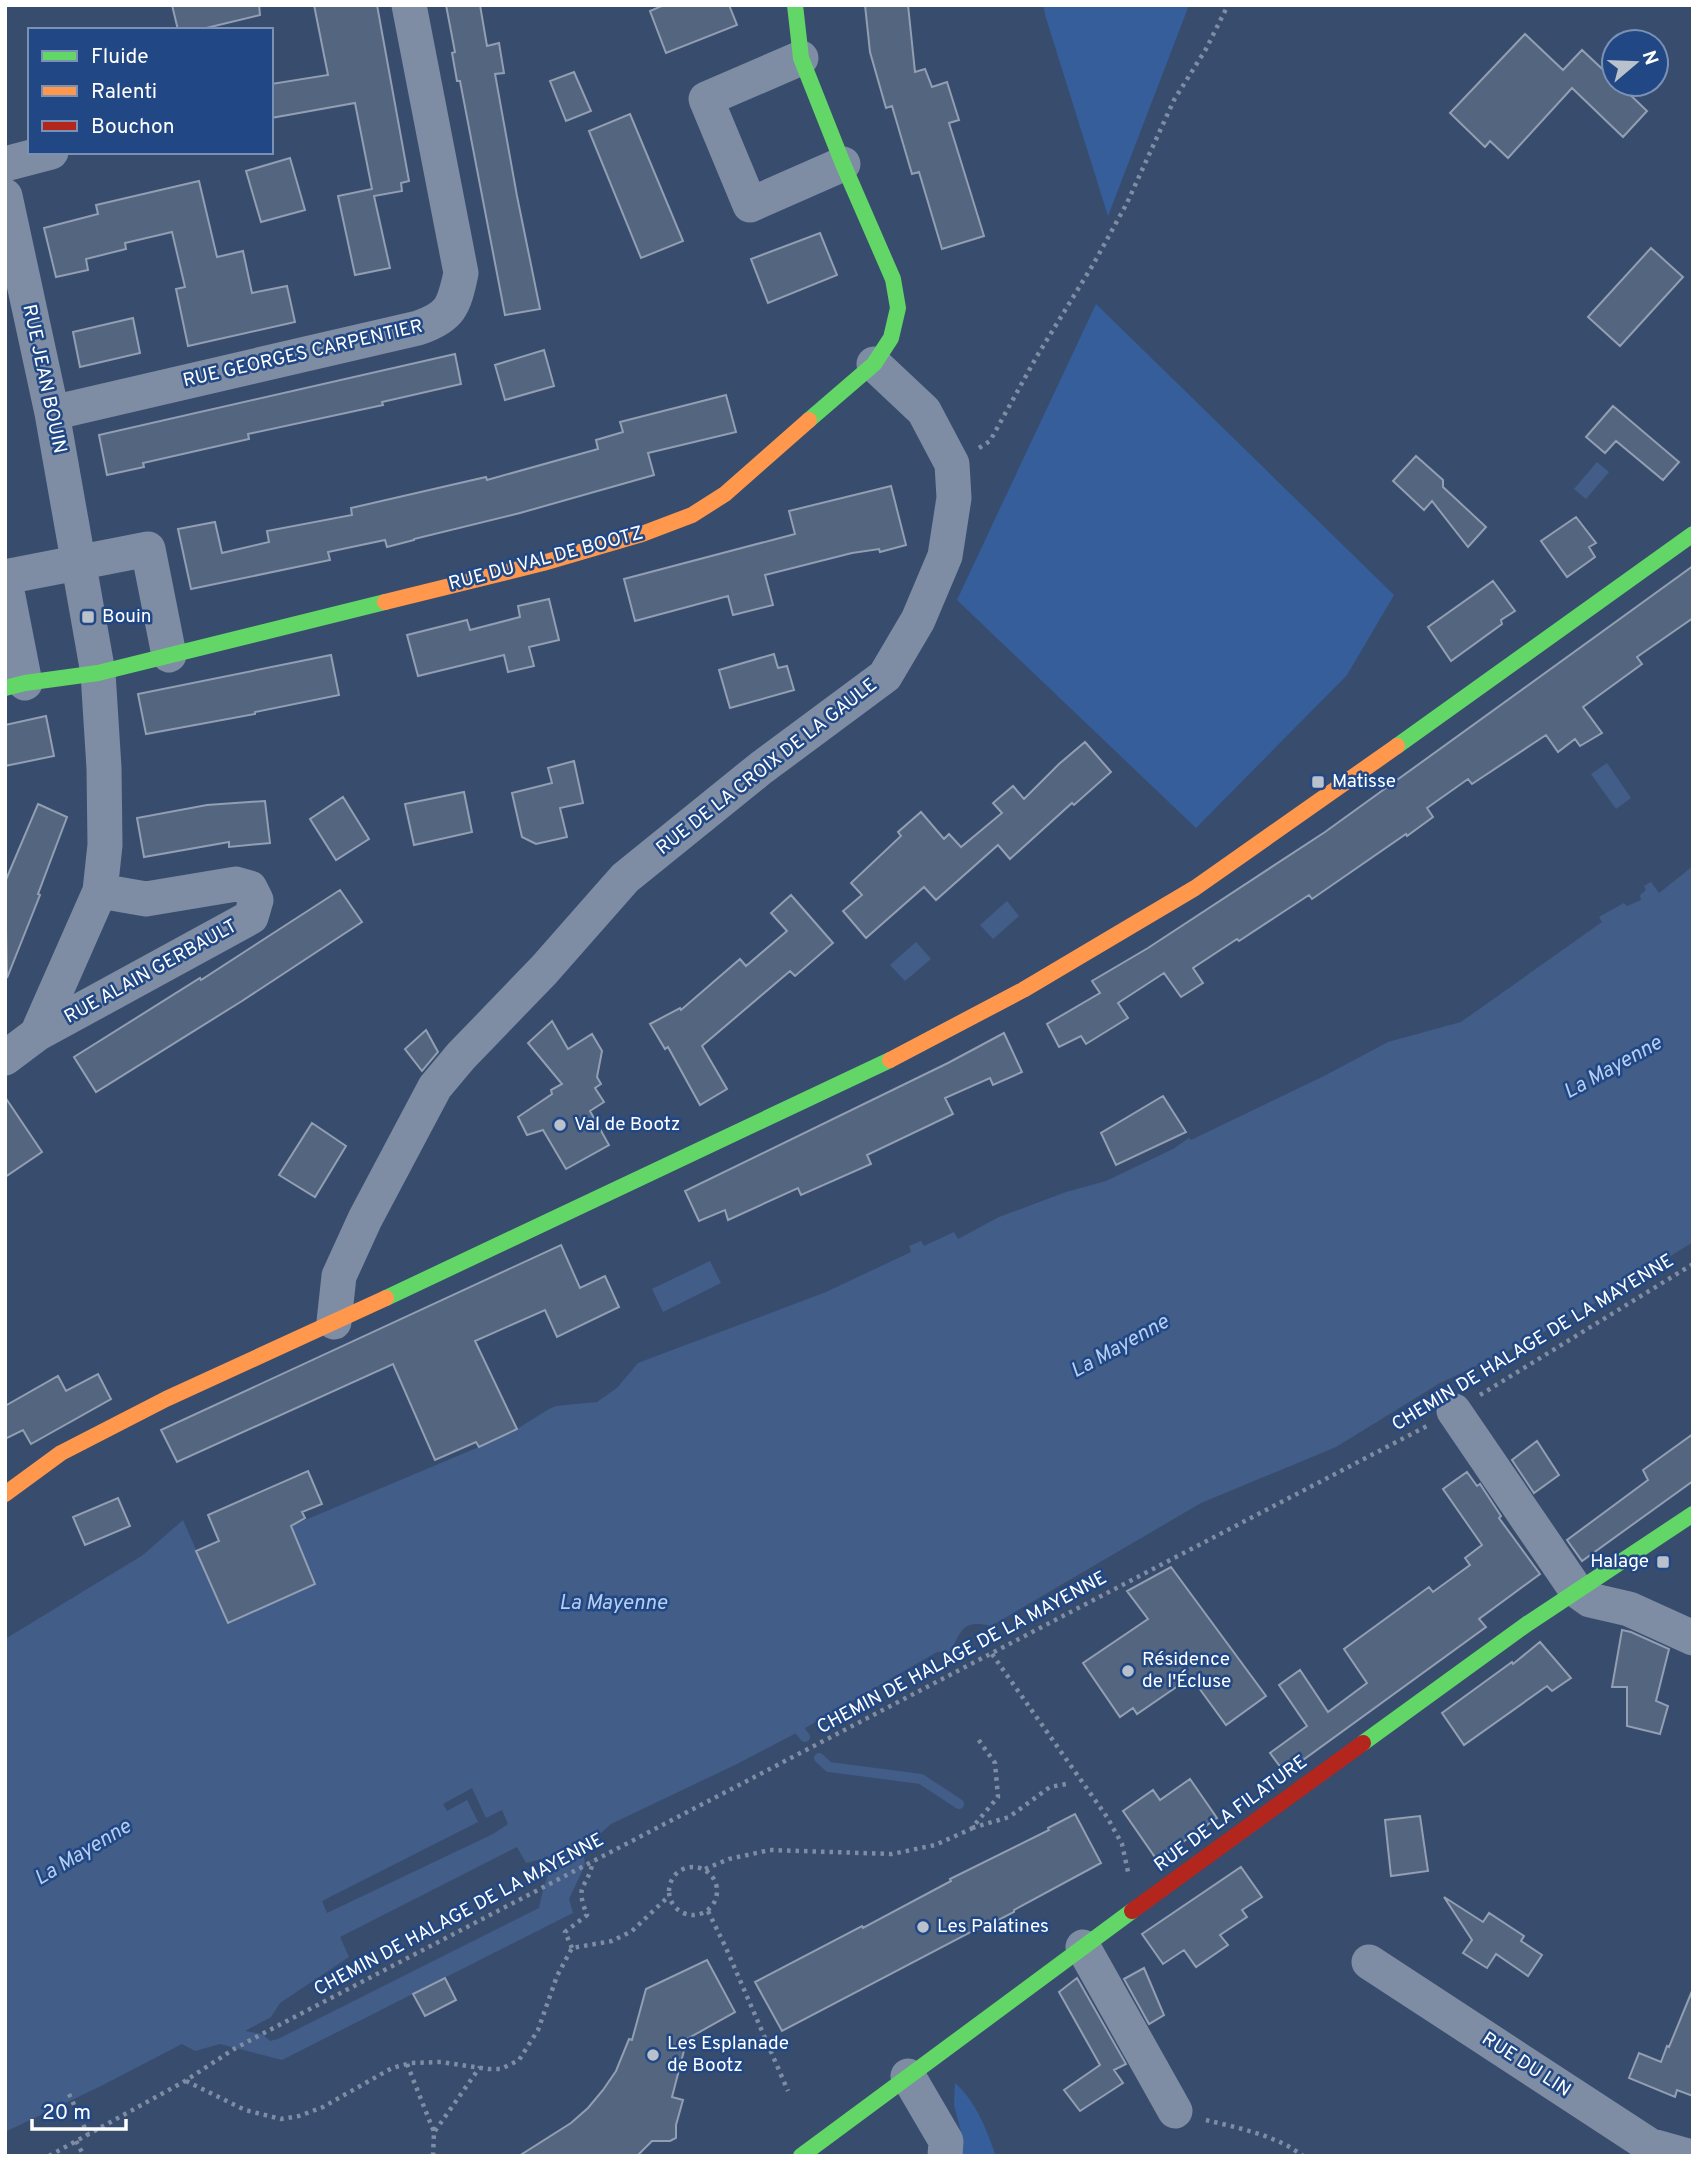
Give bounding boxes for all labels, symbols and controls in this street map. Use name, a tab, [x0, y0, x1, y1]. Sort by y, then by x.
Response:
legend	[28, 28, 273, 154]
north arrow	[1600, 28, 1670, 98]
text: Fluide	[91, 44, 149, 71]
text: N	[1636, 48, 1663, 68]
text: Ralenti	[91, 79, 157, 106]
text: Bouchon	[91, 114, 174, 141]
street label: RUE JEAN BOUIN	[16, 302, 72, 456]
street label: RUE GEORGES CARPENTIER	[181, 315, 425, 393]
street label: RUE DU VAL DE BOOTZ	[446, 521, 646, 597]
place label: Bouin	[102, 605, 151, 629]
marker: Bouin	[80, 609, 96, 625]
street label: RUE DE LA CROIX DE LA GAULE	[652, 673, 882, 861]
place label: Matisse	[1332, 770, 1396, 794]
marker: Matisse	[1310, 774, 1326, 790]
street label: RUE ALAIN GERBAULT	[60, 914, 242, 1030]
water label: La Mayenne	[1559, 1029, 1668, 1106]
place label: Val de Bootz	[574, 1113, 680, 1137]
marker: Val de Bootz	[552, 1117, 568, 1133]
street label: CHEMIN DE HALAGE DE LA MAYENNE	[1388, 1249, 1678, 1437]
water label: La Mayenne	[1066, 1308, 1175, 1385]
place label: Halage	[1590, 1550, 1649, 1574]
marker: Halage	[1655, 1554, 1671, 1570]
street label: CHEMIN DE HALAGE DE LA MAYENNE	[813, 1566, 1111, 1740]
water label: La Mayenne	[559, 1590, 668, 1617]
place label: Résidence de l'Écluse	[1142, 1648, 1231, 1694]
marker: Résidence de l'Écluse	[1120, 1663, 1136, 1679]
street label: RUE DE LA FILATURE	[1150, 1750, 1312, 1878]
water label: La Mayenne	[30, 1813, 137, 1892]
street label: CHEMIN DE HALAGE DE LA MAYENNE	[310, 1828, 608, 2002]
place label: Les Palatines	[937, 1915, 1049, 1939]
marker: Les Palatines	[915, 1919, 931, 1935]
street label: RUE DU LIN	[1477, 2027, 1575, 2103]
place label: Les Esplanade de Bootz	[667, 2032, 789, 2078]
marker: Les Esplanade de Bootz	[645, 2047, 661, 2063]
scale bar	[32, 2088, 126, 2132]
text: 20 m	[42, 2100, 91, 2127]

